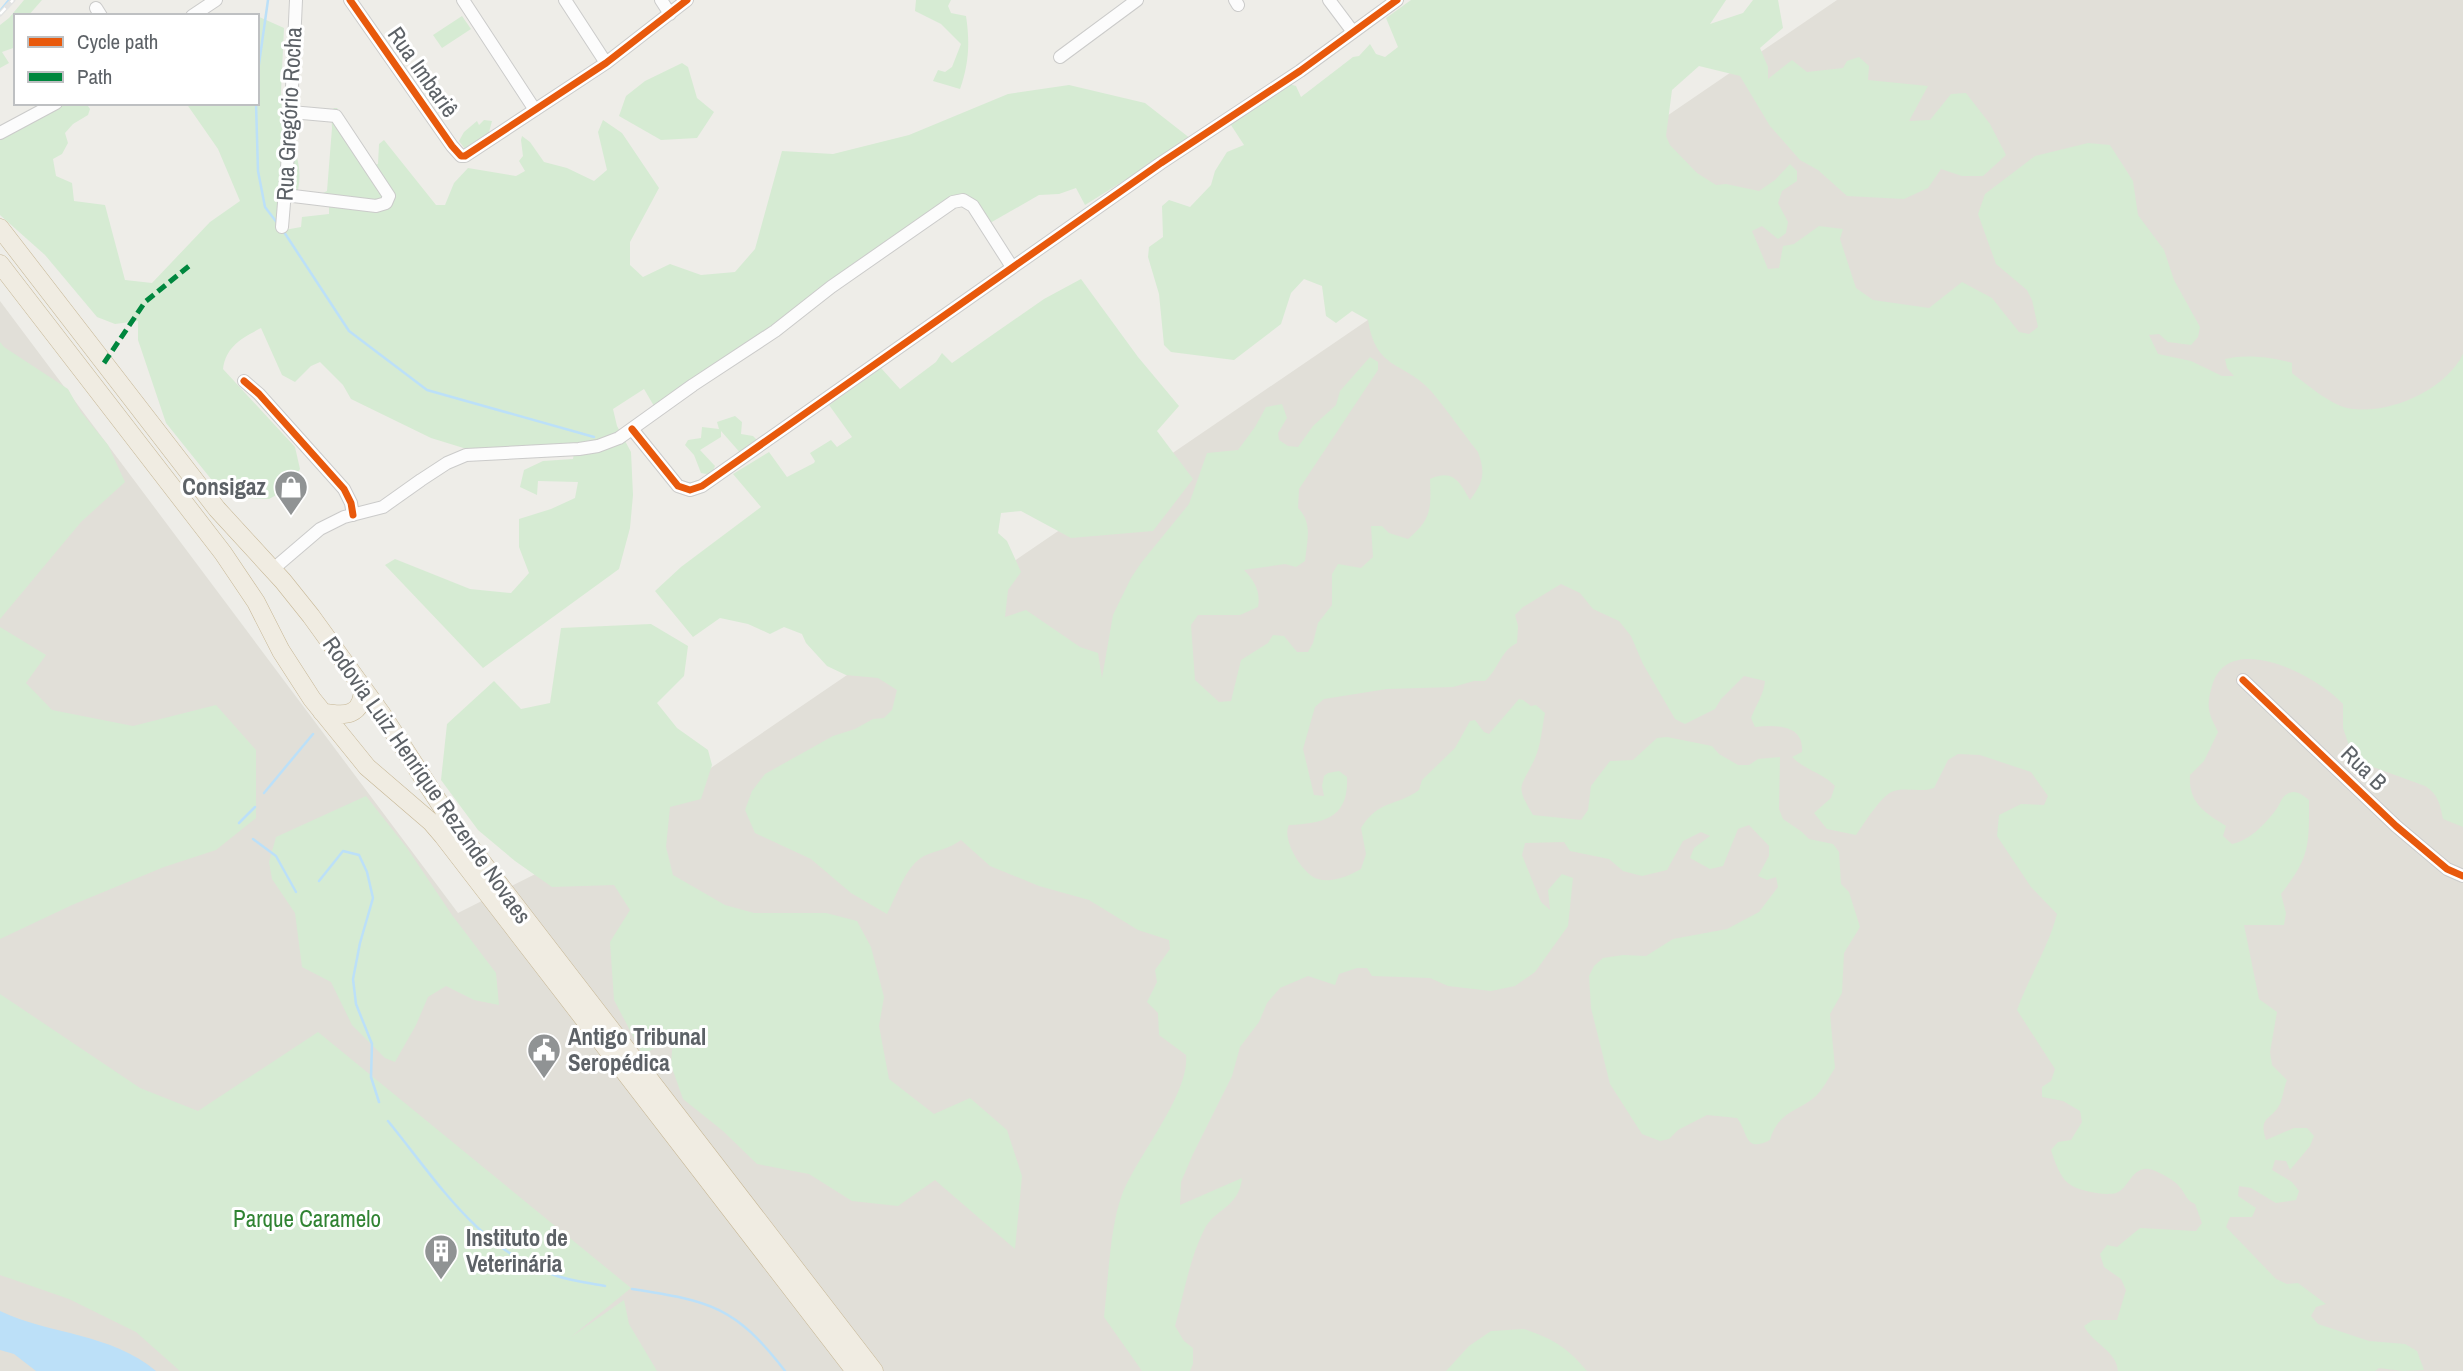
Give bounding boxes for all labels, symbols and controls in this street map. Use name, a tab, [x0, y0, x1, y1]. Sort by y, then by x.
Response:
legend	[14, 14, 259, 105]
street label: Rua Imbariê	[381, 20, 466, 123]
street label: Rua Gregório Rocha	[268, 26, 309, 202]
text: Cycle path	[77, 27, 158, 56]
text: Path	[77, 62, 112, 91]
shop icon: Consigaz	[272, 468, 310, 517]
place label: Consigaz	[182, 471, 267, 502]
street label: Rodovia Luiz Henrique Rezende Novaes	[316, 630, 539, 929]
street label: Rua B	[2335, 738, 2394, 797]
place label: Antigo Tribunal Seropédica	[568, 1021, 706, 1078]
public building icon: Antigo Tribunal Seropédica	[525, 1031, 563, 1080]
park label: Parque Caramelo	[233, 1203, 381, 1234]
place label: Instituto de Veterinária	[466, 1222, 568, 1279]
building icon: Instituto de Veterinária	[422, 1232, 460, 1281]

